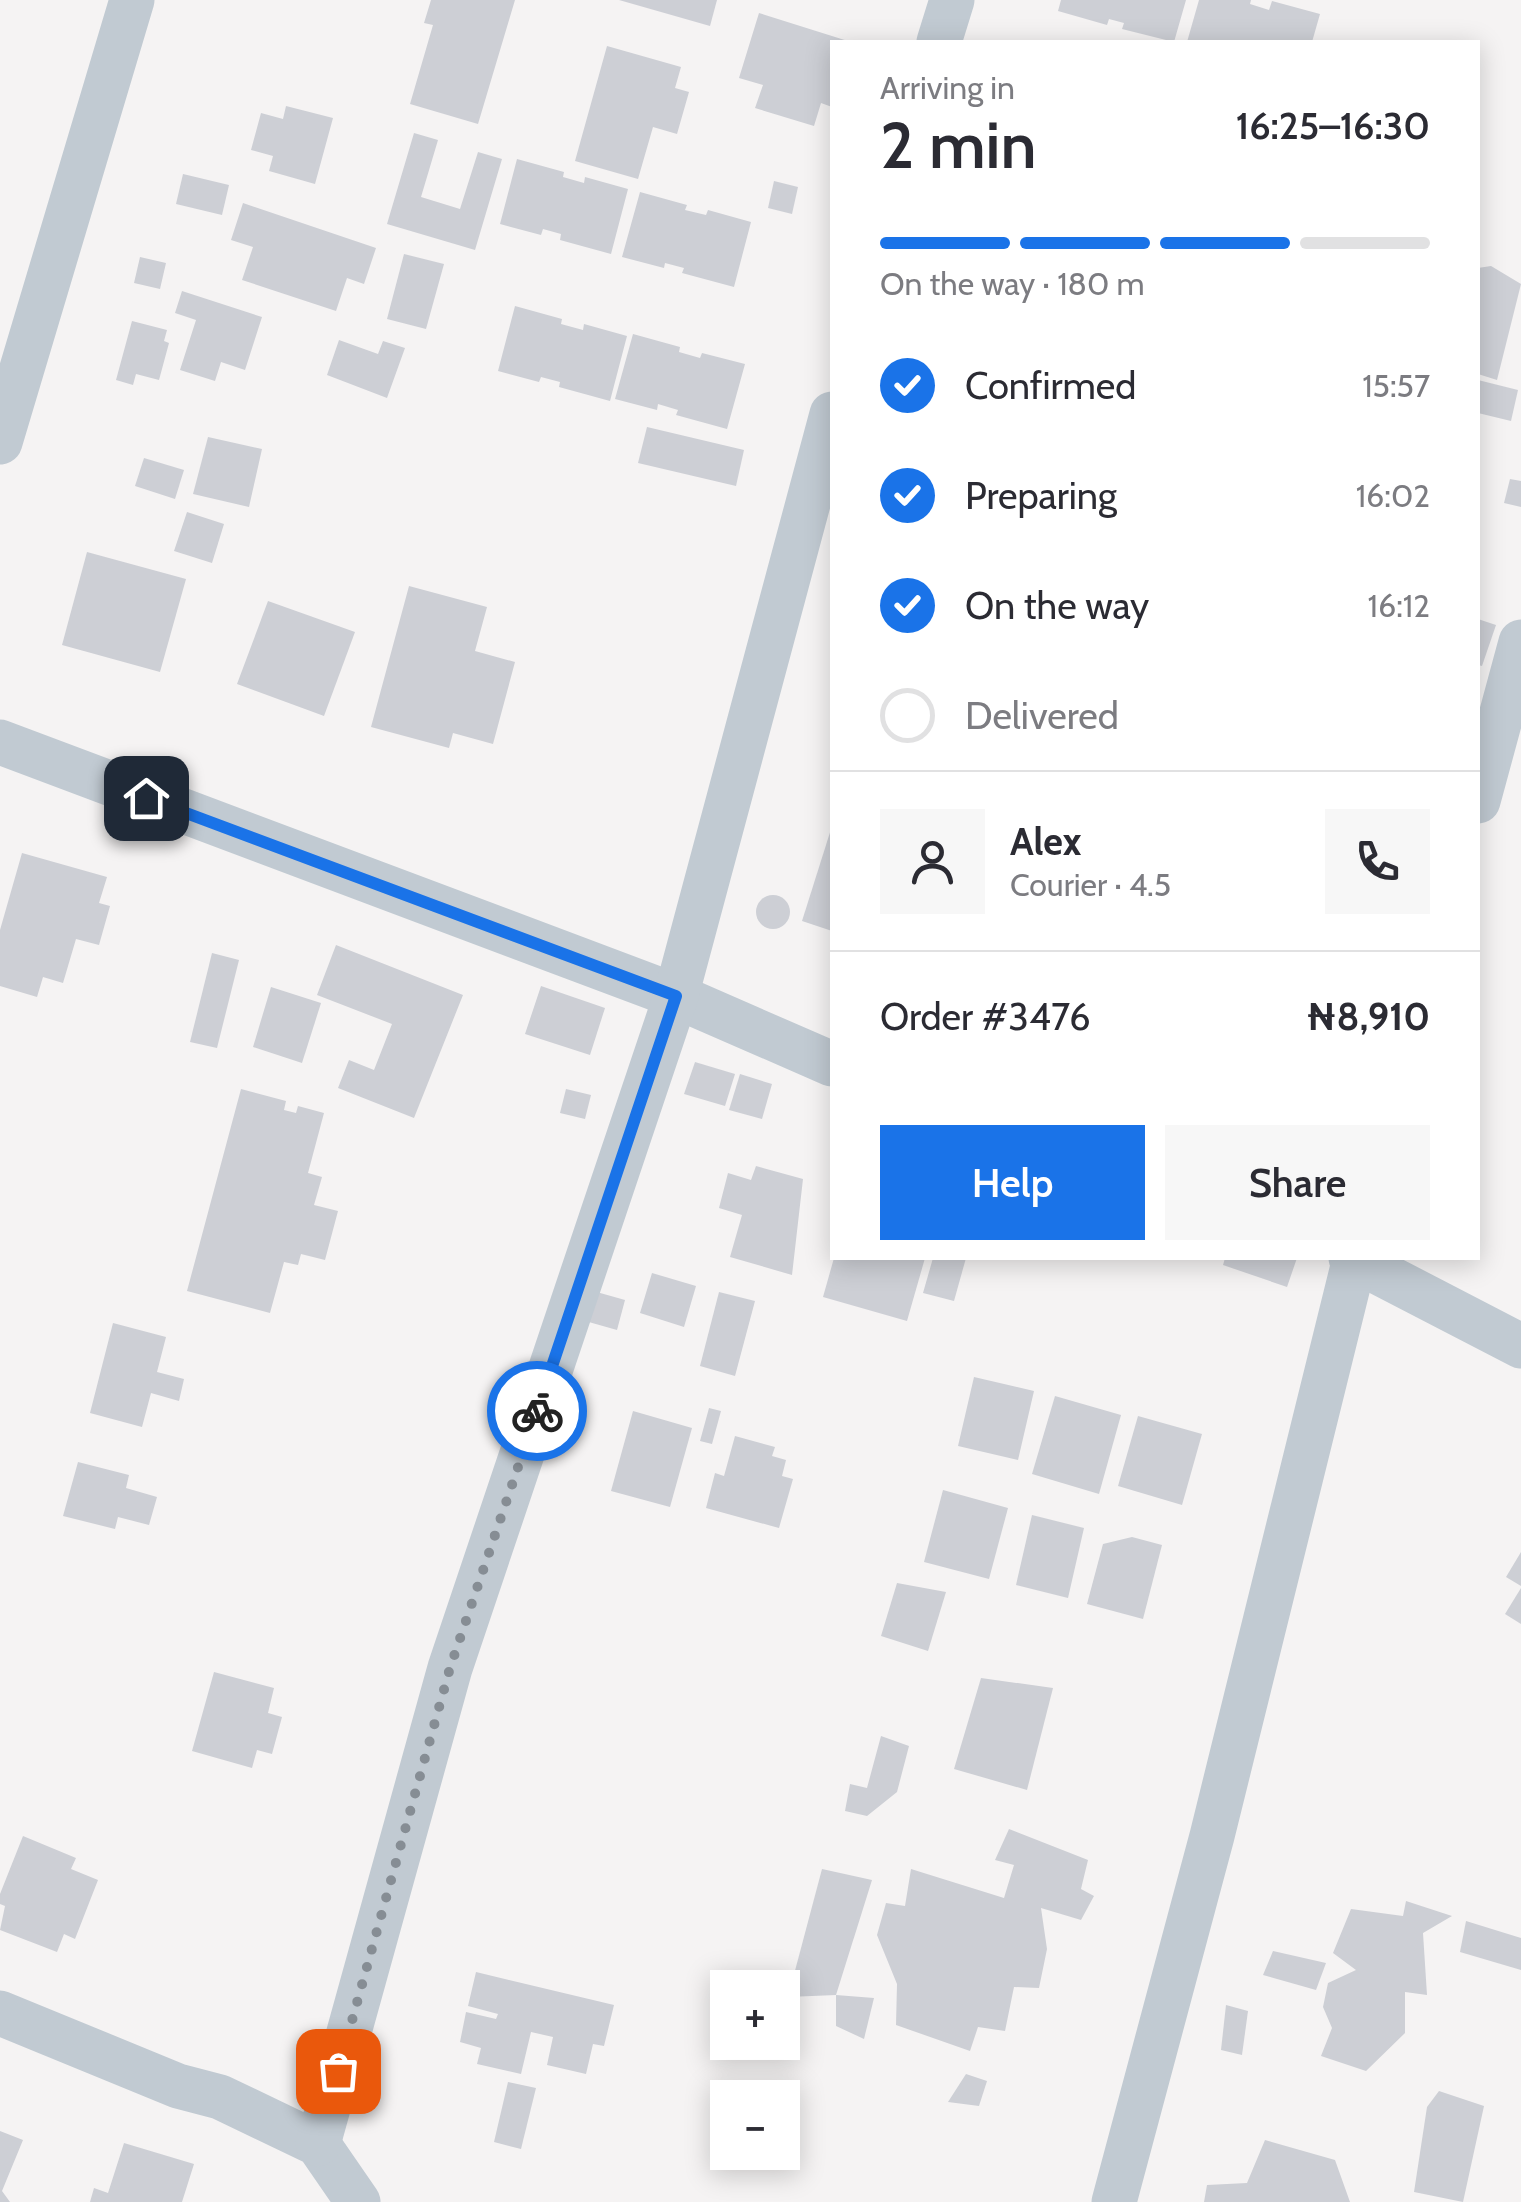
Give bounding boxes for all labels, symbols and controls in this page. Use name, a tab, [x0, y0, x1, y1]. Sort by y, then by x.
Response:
text: Arriving in	[880, 68, 1015, 107]
text: 16:25–16:30	[1236, 102, 1430, 149]
text: 2 min	[880, 105, 1037, 184]
text: On the way · 180 m	[880, 264, 1145, 303]
icon: check	[880, 358, 935, 413]
text: Confirmed	[965, 362, 1136, 409]
text: 15:57	[1362, 366, 1430, 405]
icon: check	[880, 468, 935, 523]
text: Preparing	[965, 472, 1117, 519]
text: 16:02	[1356, 476, 1430, 515]
icon: check	[880, 578, 935, 633]
text: On the way	[965, 582, 1149, 629]
text: 16:12	[1368, 586, 1430, 625]
text: Delivered	[965, 692, 1119, 739]
pin	[104, 756, 189, 841]
icon: home	[119, 771, 174, 826]
button: person	[880, 809, 985, 914]
button: phone	[1325, 809, 1430, 914]
text: Alex	[1010, 818, 1081, 865]
text: Courier · 4.5	[1010, 865, 1171, 904]
text: Order #3476	[880, 993, 1091, 1040]
text: ₦8,910	[1306, 993, 1430, 1040]
button: Help	[880, 1125, 1145, 1240]
button: Share	[1165, 1125, 1430, 1240]
courier	[487, 1361, 587, 1461]
icon: bike	[510, 1384, 565, 1439]
map controls	[710, 1970, 800, 2170]
button: +	[710, 1970, 800, 2060]
pin	[296, 2029, 381, 2114]
icon: bag	[311, 2044, 366, 2099]
button: −	[710, 2080, 800, 2170]

